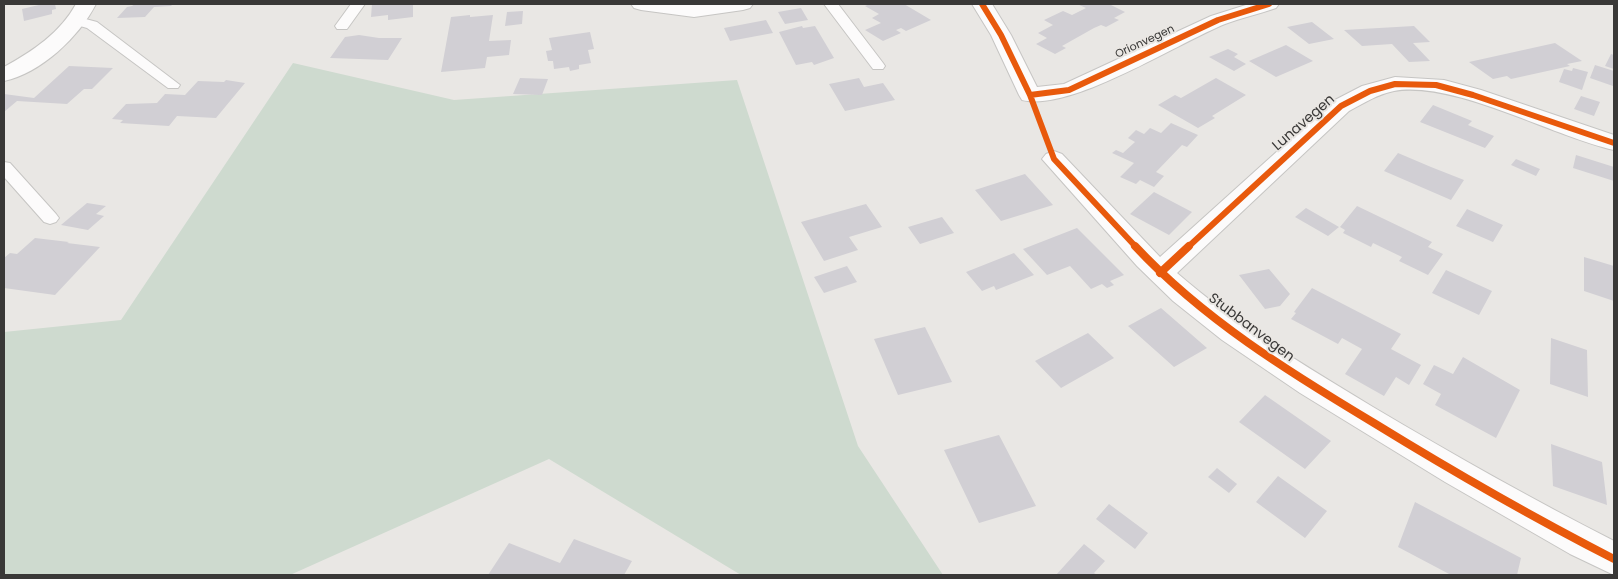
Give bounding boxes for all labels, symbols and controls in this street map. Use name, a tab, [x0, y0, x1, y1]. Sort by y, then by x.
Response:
street label: Orionvegen	[1113, 23, 1177, 61]
street label: Lunavegen	[1269, 91, 1339, 155]
street label: Stubbanvegen	[1205, 290, 1297, 366]

